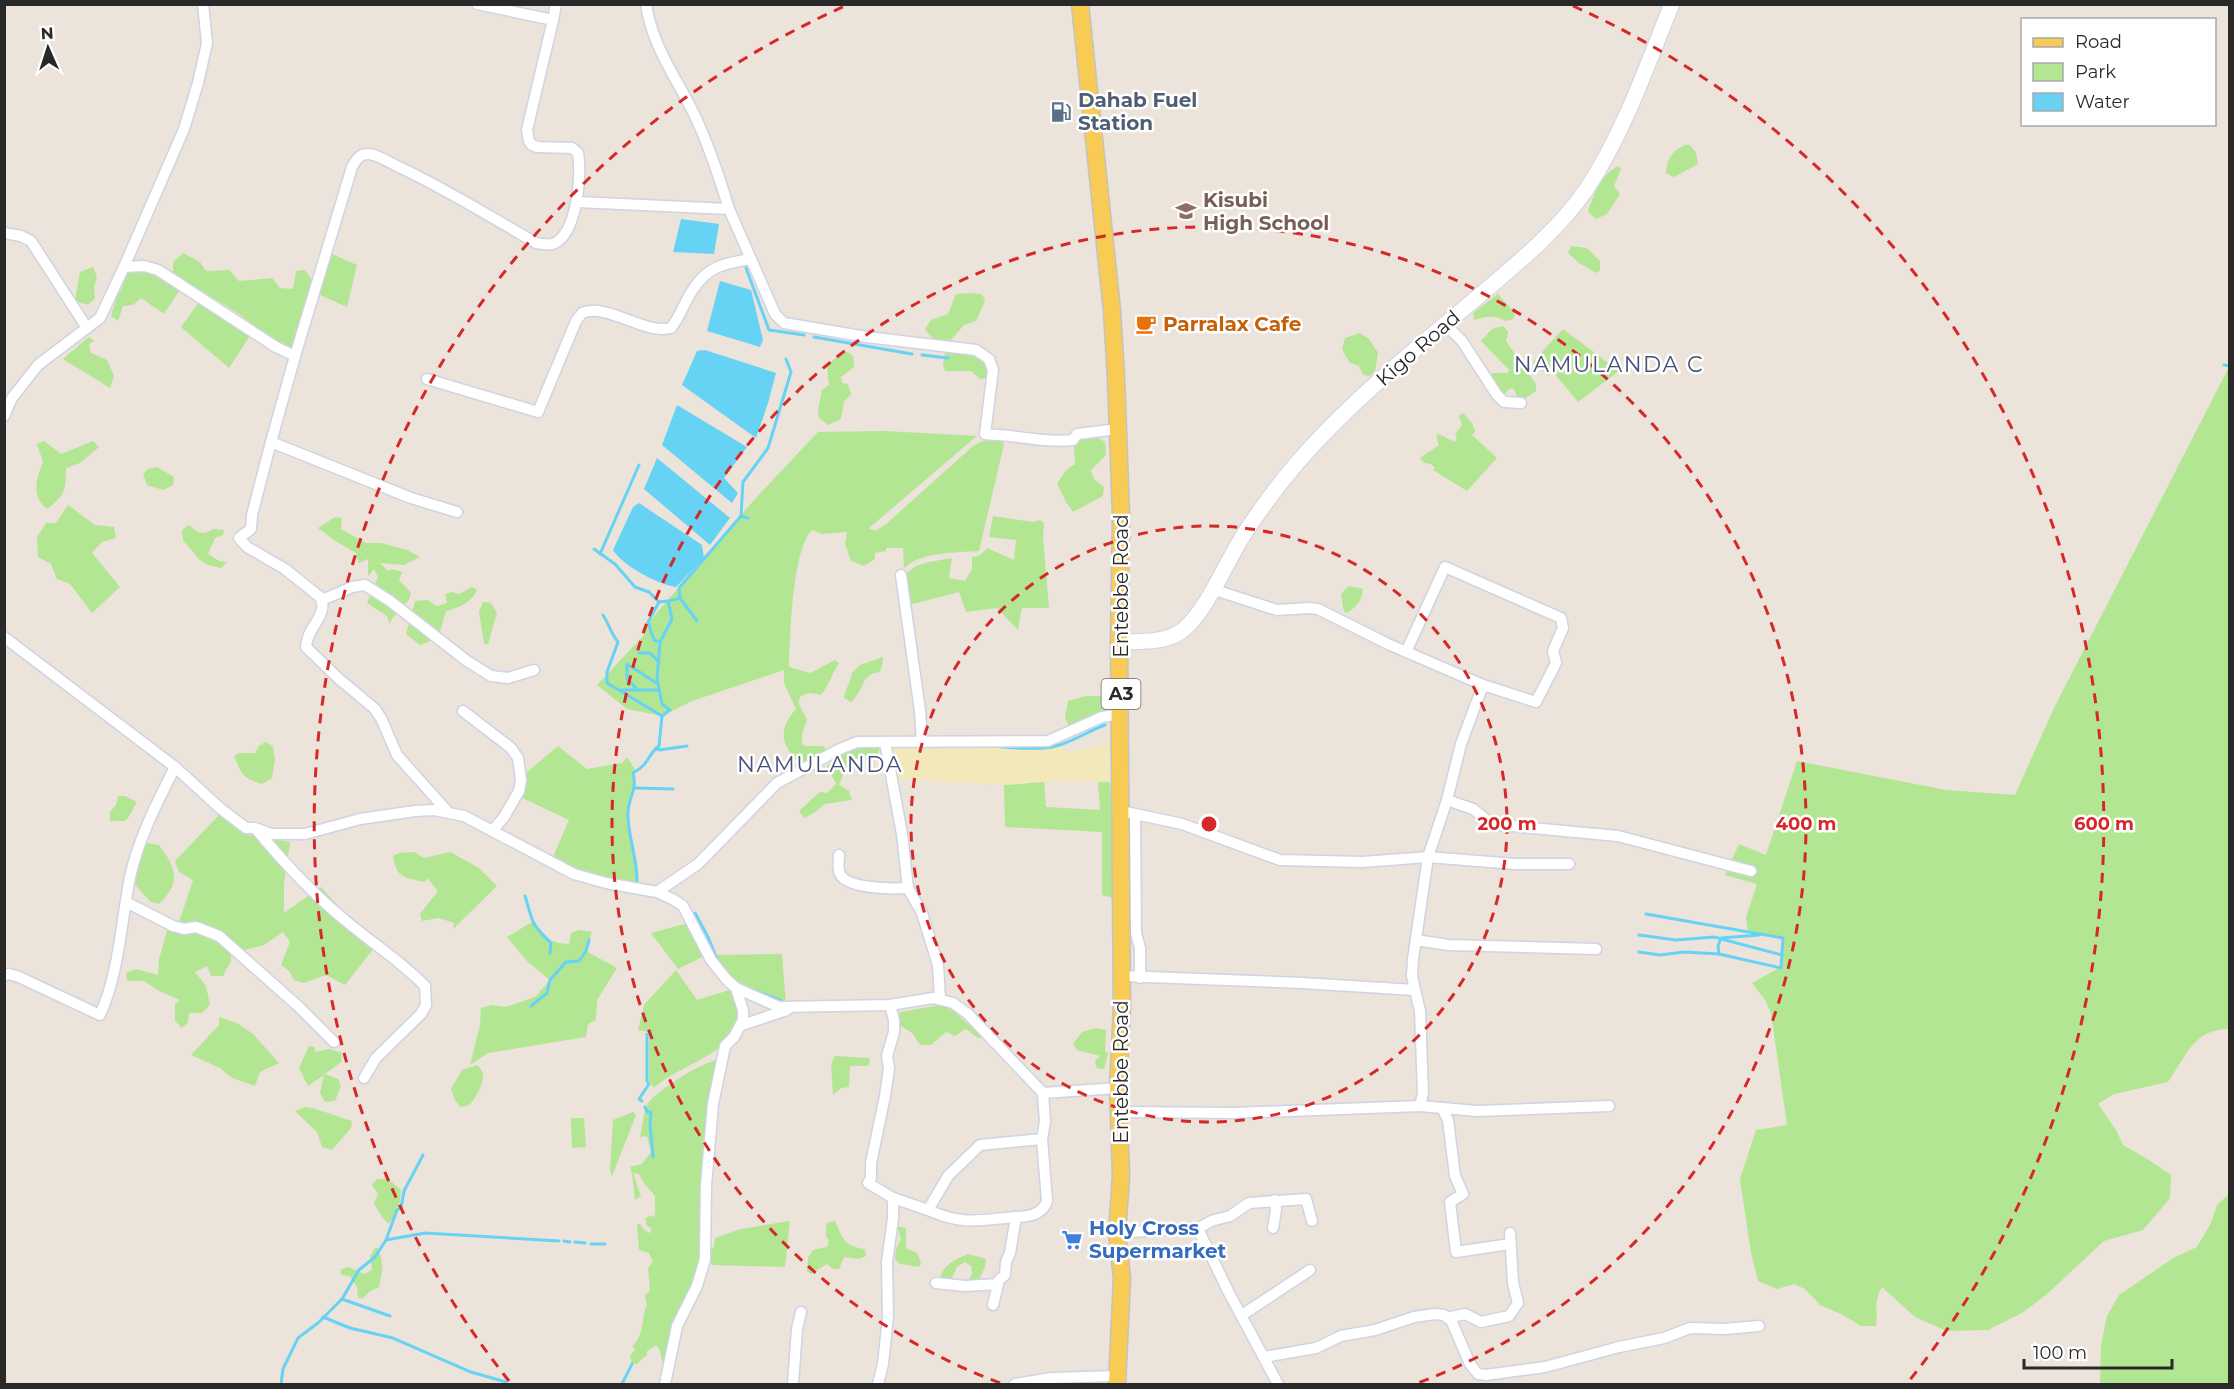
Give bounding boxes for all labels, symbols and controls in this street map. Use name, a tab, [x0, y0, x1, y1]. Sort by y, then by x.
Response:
north arrow	[18, 18, 78, 78]
legend	[2021, 18, 2216, 126]
text: N	[40, 24, 54, 43]
text: Road	[2075, 31, 2122, 53]
text: Park	[2075, 61, 2116, 83]
place label: Dahab Fuel Station	[1078, 88, 1197, 135]
text: Water	[2075, 91, 2130, 113]
fuel station icon: Dahab Fuel Station	[1049, 100, 1073, 124]
place label: Kisubi High School	[1203, 188, 1329, 235]
school or university icon: Kisubi High School	[1174, 199, 1198, 223]
street label: Kigo Road	[1371, 305, 1465, 391]
cafe icon: Parralax Cafe	[1134, 312, 1158, 336]
place label: Parralax Cafe	[1163, 312, 1301, 336]
district label: NAMULANDA C	[1514, 351, 1704, 378]
street label: Entebbe Road	[1109, 514, 1133, 658]
road number: A3	[1102, 679, 1140, 709]
district label: NAMULANDA	[737, 751, 903, 778]
text: 200 m	[1477, 813, 1537, 835]
text: 400 m	[1776, 813, 1836, 835]
text: 600 m	[2074, 813, 2134, 835]
centre of rings	[1199, 814, 1219, 834]
street label: Entebbe Road	[1109, 1000, 1133, 1144]
place label: Holy Cross Supermarket	[1089, 1216, 1227, 1263]
supermarket icon: Holy Cross Supermarket	[1060, 1228, 1084, 1252]
scale bar	[2024, 1332, 2172, 1370]
text: 100 m	[2033, 1342, 2087, 1364]

